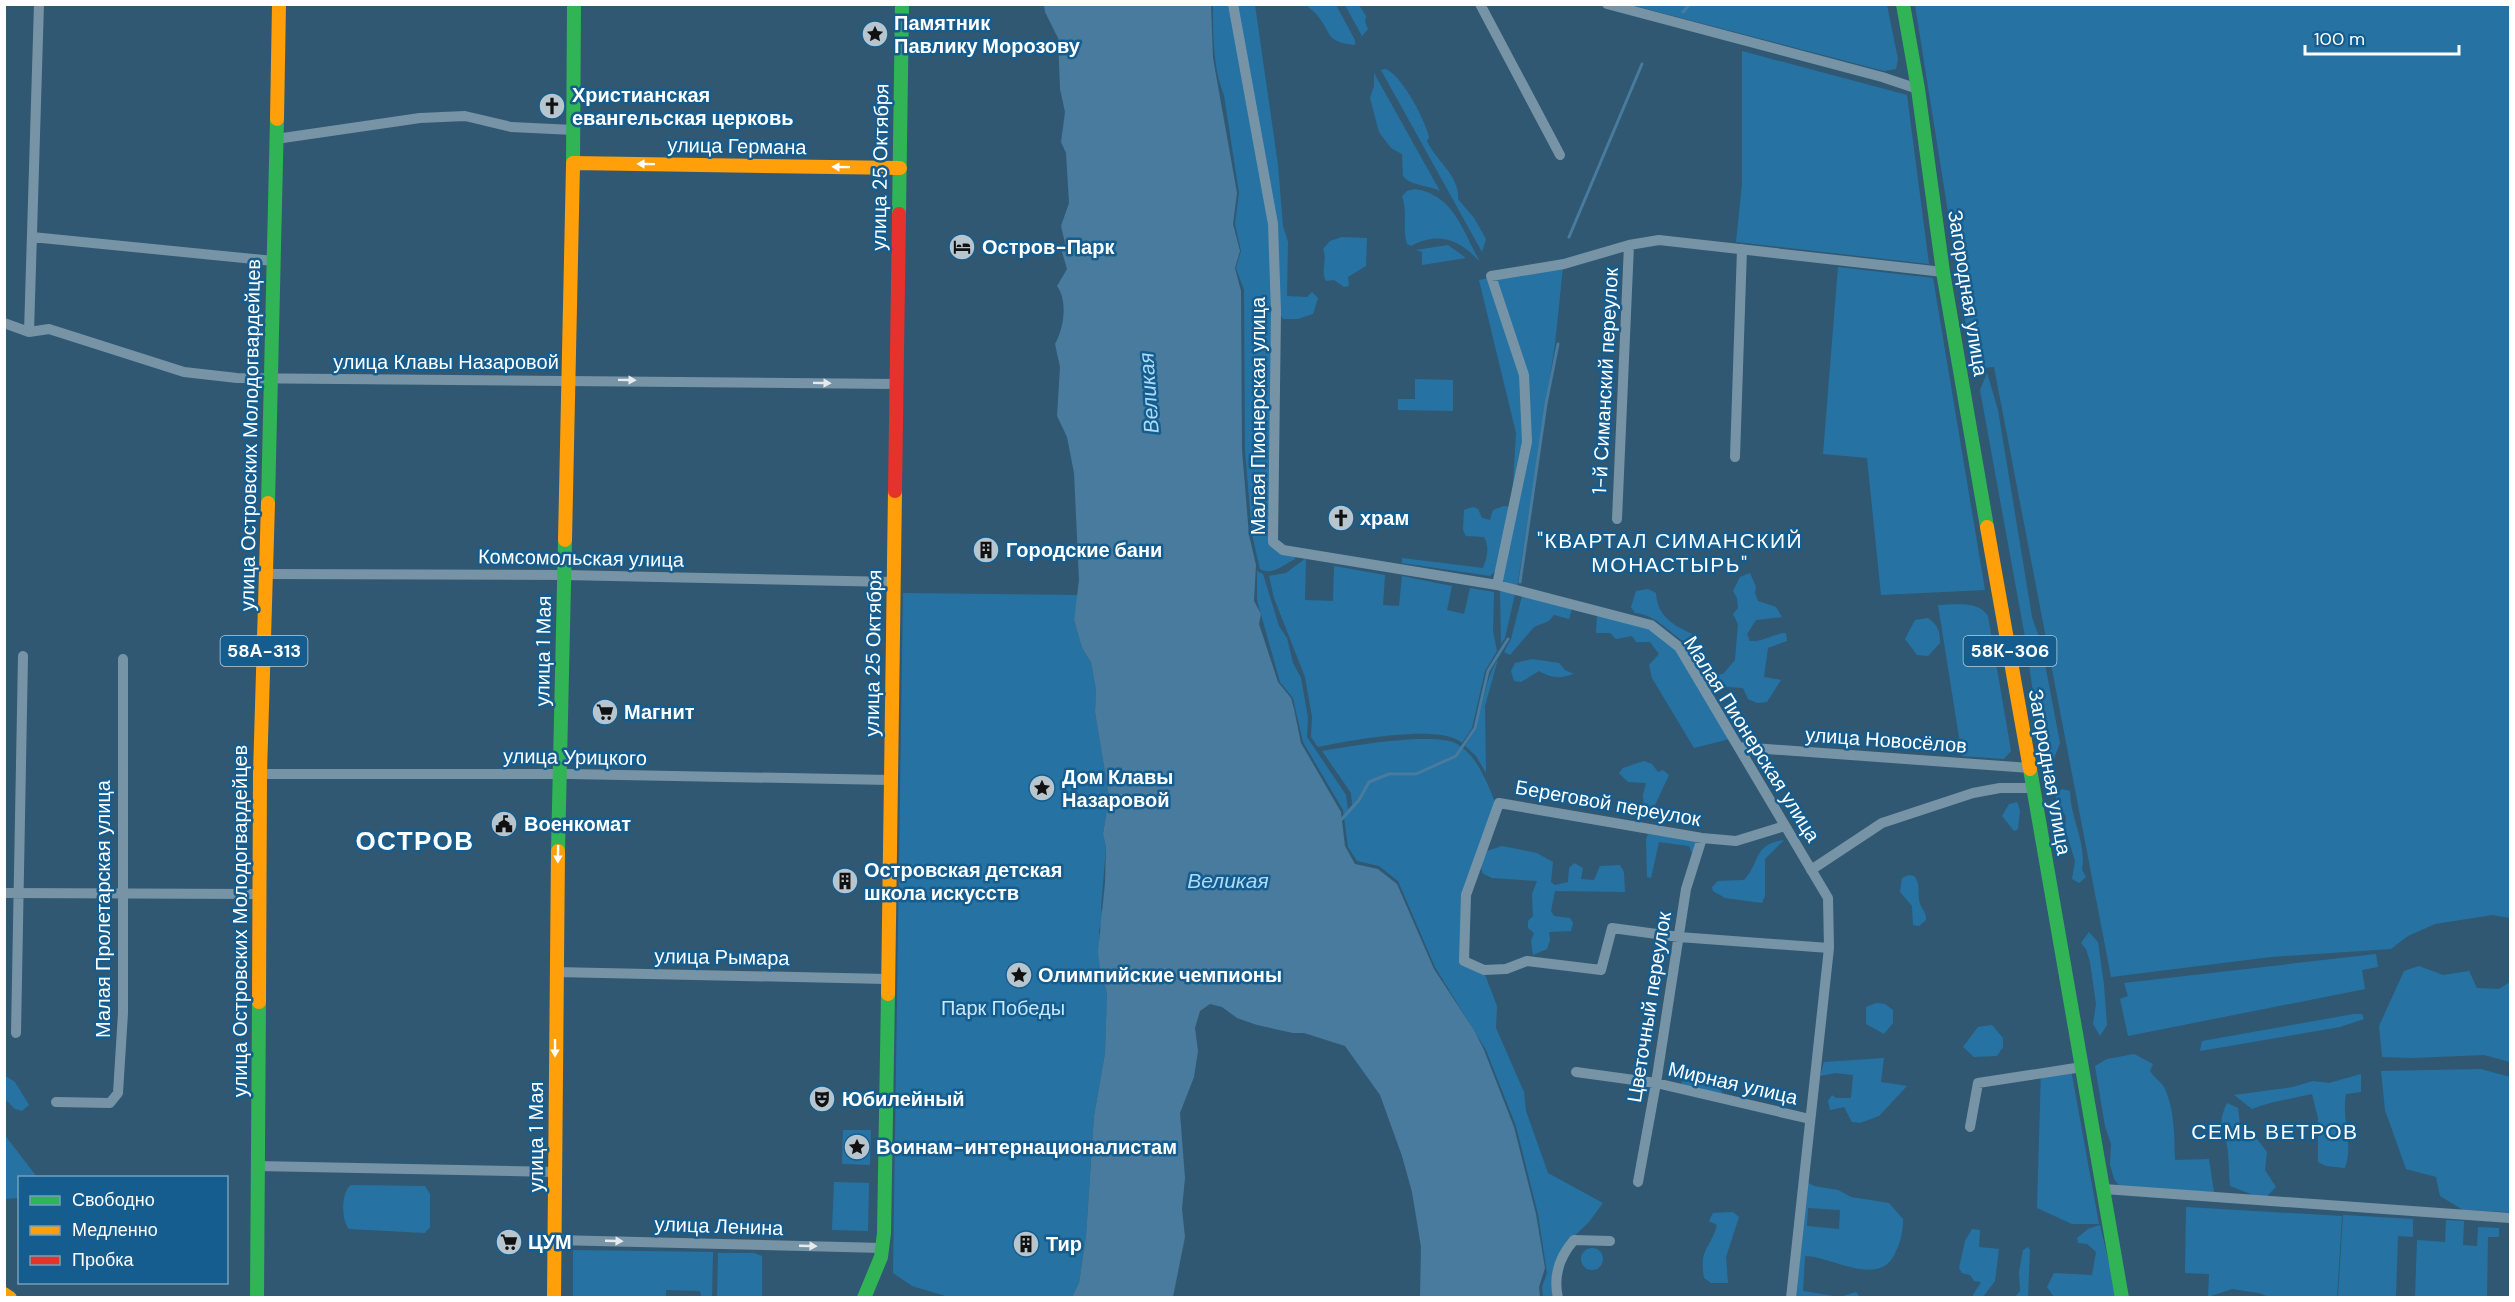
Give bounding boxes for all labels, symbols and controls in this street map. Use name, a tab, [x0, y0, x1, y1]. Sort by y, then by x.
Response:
place label: Памятник Павлику Морозову	[894, 10, 1081, 59]
scale bar	[2305, 18, 2460, 56]
place icon: Памятник Павлику Морозову	[860, 19, 890, 49]
text: 100 m	[2314, 27, 2365, 51]
place label: Христианская евангельская церковь	[572, 82, 794, 131]
street label: улица 25 Октября	[866, 83, 894, 251]
church icon: Христианская евангельская церковь	[537, 91, 567, 121]
street label: улица Германа	[667, 132, 808, 160]
one-way arrow	[637, 160, 656, 169]
one-way arrow	[832, 162, 851, 172]
street label: Загородная улица	[1942, 208, 1994, 379]
hotel icon: Остров-Парк	[947, 232, 977, 262]
place label: Остров-Парк	[982, 234, 1115, 260]
street label: улица Островских Молодогвардейцев	[234, 259, 266, 611]
street label: 1-й Симанский переулок	[1586, 267, 1624, 495]
street label: Малая Пионерская улица	[1245, 296, 1271, 535]
street label: улица Клавы Назаровой	[333, 349, 559, 375]
water label: Великая	[1132, 351, 1166, 435]
one-way arrow	[617, 375, 636, 385]
one-way arrow	[812, 378, 831, 388]
church icon: храм	[1326, 503, 1356, 533]
place label: храм	[1360, 505, 1409, 531]
district label: "КВАРТАЛ СИМАНСКИЙ МОНАСТЫРЬ"	[1537, 527, 1803, 579]
building icon: Городские бани	[971, 535, 1001, 565]
place label: Городские бани	[1006, 537, 1162, 563]
street label: Комсомольская улица	[478, 543, 685, 573]
street label: улица 25 Октября	[859, 569, 887, 737]
street label: улица 1 Мая	[529, 595, 557, 707]
street label: Малая Пионерская улица	[1678, 631, 1827, 848]
road number: 58А-313	[220, 636, 308, 666]
road number: 58К-306	[1964, 636, 2056, 666]
street label: Загородная улица	[2023, 687, 2078, 858]
supermarket icon: Магнит	[590, 697, 620, 727]
place label: Магнит	[624, 699, 695, 725]
street label: улица Новосёлов	[1804, 721, 1968, 759]
street label: улица Урицкого	[503, 743, 647, 771]
street label: улица Островских Молодогвардейцев	[227, 745, 253, 1097]
place label: Дом Клавы Назаровой	[1062, 764, 1173, 813]
place icon: Дом Клавы Назаровой	[1027, 773, 1057, 803]
street label: Береговой переулок	[1513, 774, 1703, 832]
street label: Малая Пролетарская улица	[90, 779, 116, 1038]
public building icon: Военкомат	[489, 809, 519, 839]
place label: Военкомат	[524, 811, 631, 837]
district label: ОСТРОВ	[355, 824, 475, 858]
one-way arrow	[553, 844, 563, 863]
place label: Островская детская школа искусств	[864, 857, 1062, 906]
building icon: Островская детская школа искусств	[830, 866, 860, 896]
water label: Великая	[1187, 867, 1269, 895]
street label: Цветочный переулок	[1621, 909, 1677, 1104]
street label: улица Рымара	[654, 943, 791, 971]
place icon: Олимпийские чемпионы	[1004, 960, 1034, 990]
place label: Олимпийские чемпионы	[1038, 962, 1282, 988]
park label: Парк Победы	[941, 995, 1065, 1021]
one-way arrow	[550, 1039, 560, 1058]
street label: Мирная улица	[1666, 1055, 1801, 1111]
street label: улица 1 Мая	[523, 1082, 549, 1192]
theatre icon: Юбилейный	[807, 1084, 837, 1114]
place label: Юбилейный	[842, 1086, 965, 1112]
district label: СЕМЬ ВЕТРОВ	[2191, 1118, 2359, 1146]
place icon: Воинам-интернационалистам	[842, 1132, 872, 1162]
place label: Воинам-интернационалистам	[876, 1134, 1177, 1160]
legend	[18, 1176, 228, 1284]
text: Свободно	[72, 1188, 155, 1212]
street label: улица Ленина	[654, 1211, 785, 1241]
text: Медленно	[72, 1218, 158, 1242]
supermarket icon: ЦУМ	[494, 1227, 524, 1257]
place label: ЦУМ	[528, 1229, 572, 1255]
building icon: Тир	[1011, 1229, 1041, 1259]
place label: Тир	[1046, 1231, 1082, 1257]
one-way arrow	[604, 1236, 623, 1246]
one-way arrow	[799, 1242, 818, 1251]
text: Пробка	[72, 1248, 135, 1272]

